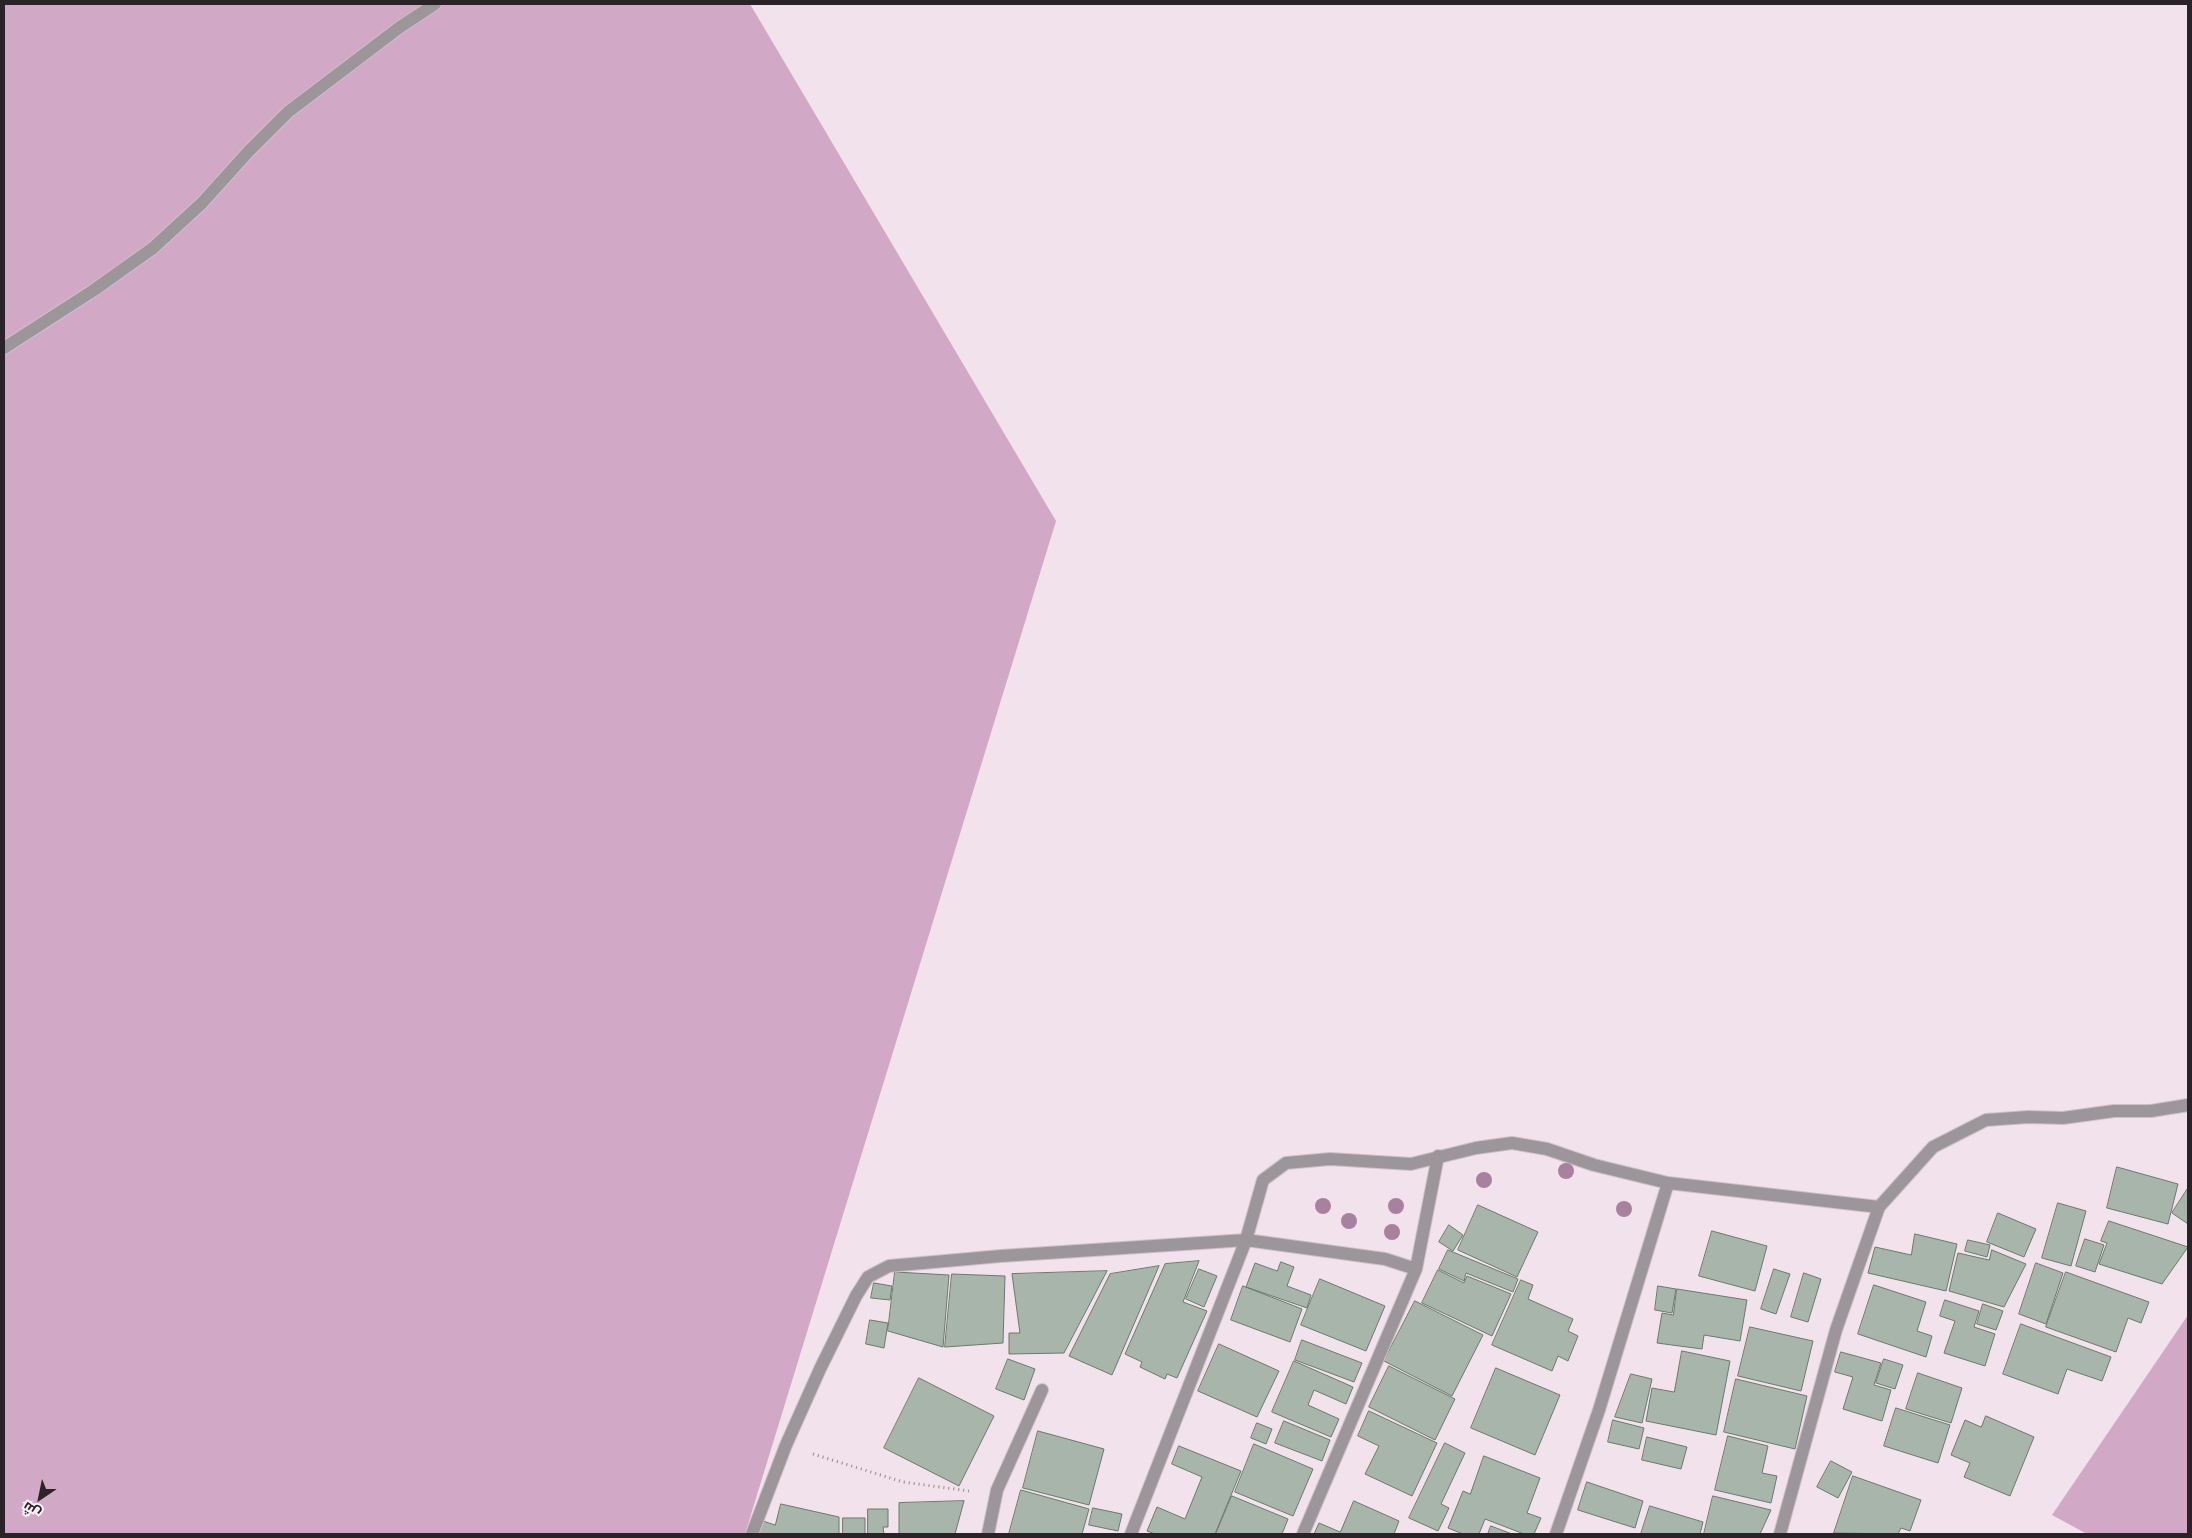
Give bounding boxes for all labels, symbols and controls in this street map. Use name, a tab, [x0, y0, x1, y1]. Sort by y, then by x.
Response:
north arrow	[15, 1473, 65, 1523]
text: ش	[20, 1499, 44, 1522]

